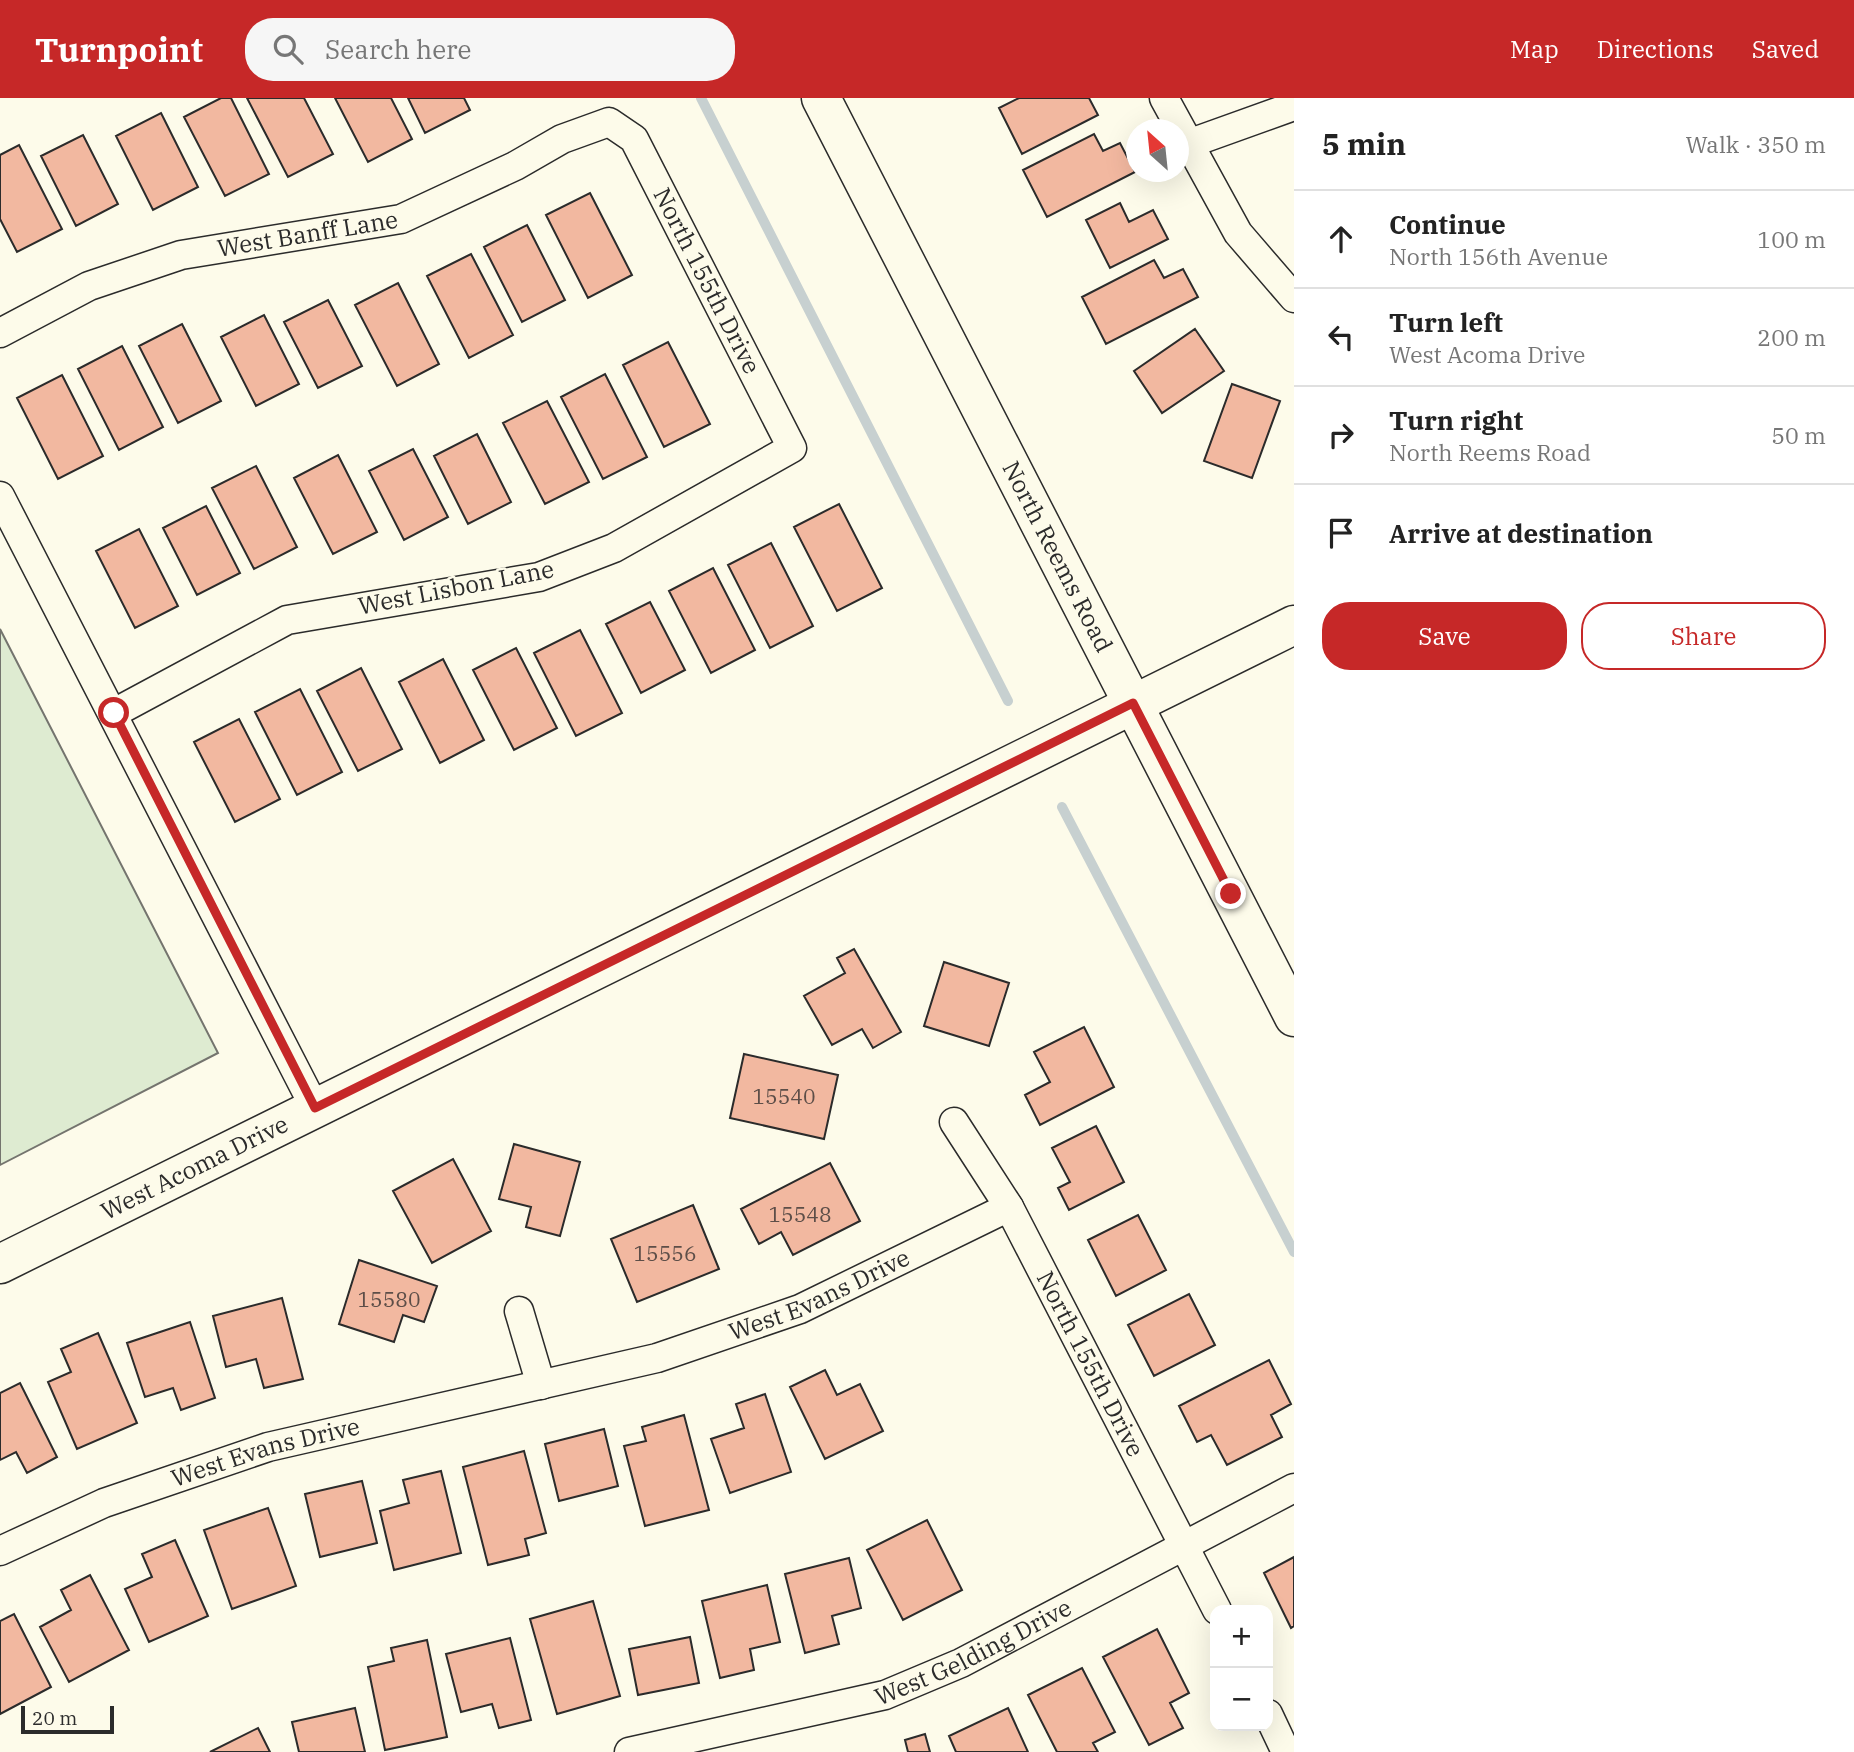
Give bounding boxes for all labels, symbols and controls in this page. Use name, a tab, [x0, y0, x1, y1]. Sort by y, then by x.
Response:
search box	[245, 18, 735, 81]
text: Turnpoint	[35, 28, 203, 71]
icon: search	[269, 30, 307, 68]
text: Search here	[325, 32, 472, 66]
text: Map	[1510, 33, 1559, 65]
text: Directions	[1597, 33, 1714, 65]
text: Saved	[1752, 33, 1819, 65]
north arrow	[1126, 119, 1189, 182]
text: 5 min	[1322, 124, 1406, 163]
text: Walk · 350 m	[1685, 129, 1826, 159]
street label: North 155th Drive	[646, 182, 768, 379]
street label: West Banff Lane	[215, 203, 400, 264]
text: Continue	[1389, 207, 1506, 241]
icon: ahead	[1322, 220, 1360, 258]
text: 100 m	[1757, 224, 1826, 254]
text: North 156th Avenue	[1389, 241, 1608, 271]
text: Turn left	[1389, 305, 1503, 339]
icon: left	[1322, 318, 1360, 356]
text: 200 m	[1757, 322, 1826, 352]
text: West Acoma Drive	[1389, 339, 1585, 369]
text: Turn right	[1389, 403, 1523, 437]
icon: right	[1322, 416, 1360, 454]
text: 50 m	[1771, 420, 1826, 450]
text: North Reems Road	[1389, 437, 1591, 467]
street label: North Reems Road	[996, 455, 1121, 657]
icon: arrive	[1322, 514, 1360, 552]
text: Arrive at destination	[1389, 516, 1653, 550]
street label: West Lisbon Lane	[355, 552, 556, 622]
button: Save	[1322, 602, 1567, 670]
button: Share	[1581, 602, 1826, 670]
route start	[98, 697, 129, 728]
route end	[1215, 878, 1246, 909]
house number: 15540	[753, 1082, 816, 1110]
street label: West Acoma Drive	[95, 1107, 293, 1227]
house number: 15548	[769, 1200, 832, 1228]
house number: 15556	[634, 1239, 697, 1267]
street label: West Evans Drive	[724, 1241, 915, 1347]
street label: North 155th Drive	[1030, 1265, 1152, 1462]
house number: 15580	[358, 1285, 421, 1313]
street label: West Evans Drive	[167, 1410, 363, 1494]
street label: West Gelding Drive	[870, 1591, 1077, 1713]
map controls	[1210, 1605, 1273, 1731]
button: +	[1210, 1605, 1273, 1668]
button: −	[1210, 1668, 1273, 1731]
scale bar	[21, 1703, 114, 1735]
text: 20 m	[32, 1706, 77, 1730]

